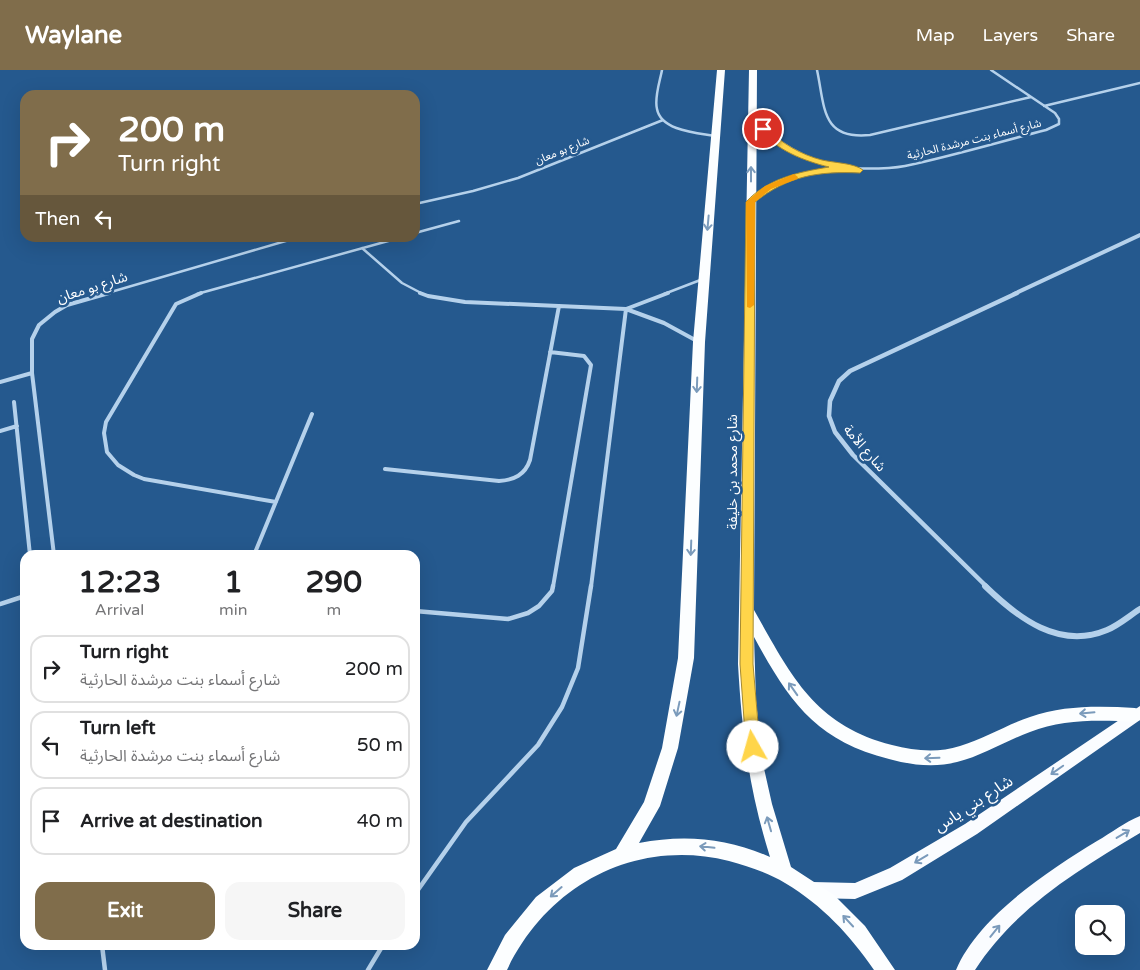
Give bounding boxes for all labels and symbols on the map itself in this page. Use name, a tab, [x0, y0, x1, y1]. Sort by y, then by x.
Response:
pin	[742, 108, 784, 150]
street label: شارع أسماء بنت مرشدة الحارثية	[906, 116, 1043, 163]
street label: شارع بو معان	[533, 134, 592, 168]
one-way arrow	[746, 166, 756, 182]
one-way arrow	[703, 215, 713, 231]
street label: شارع بو معان	[55, 268, 130, 309]
one-way arrow	[692, 377, 702, 393]
street label: شارع محمد بن خليفة	[724, 414, 743, 530]
street label: شارع الأمة	[838, 421, 890, 477]
one-way arrow	[686, 539, 695, 555]
one-way arrow	[788, 682, 798, 696]
one-way arrow	[673, 701, 682, 717]
one-way arrow	[1079, 708, 1095, 718]
position arrow	[726, 720, 778, 772]
one-way arrow	[924, 753, 940, 763]
one-way arrow	[1050, 765, 1064, 775]
street label: شارع بني ياس	[930, 771, 1018, 838]
one-way arrow	[763, 817, 773, 833]
one-way arrow	[1116, 828, 1130, 838]
one-way arrow	[699, 842, 715, 852]
one-way arrow	[915, 855, 929, 865]
one-way arrow	[549, 886, 562, 898]
one-way arrow	[842, 915, 854, 927]
one-way arrow	[989, 925, 1000, 938]

